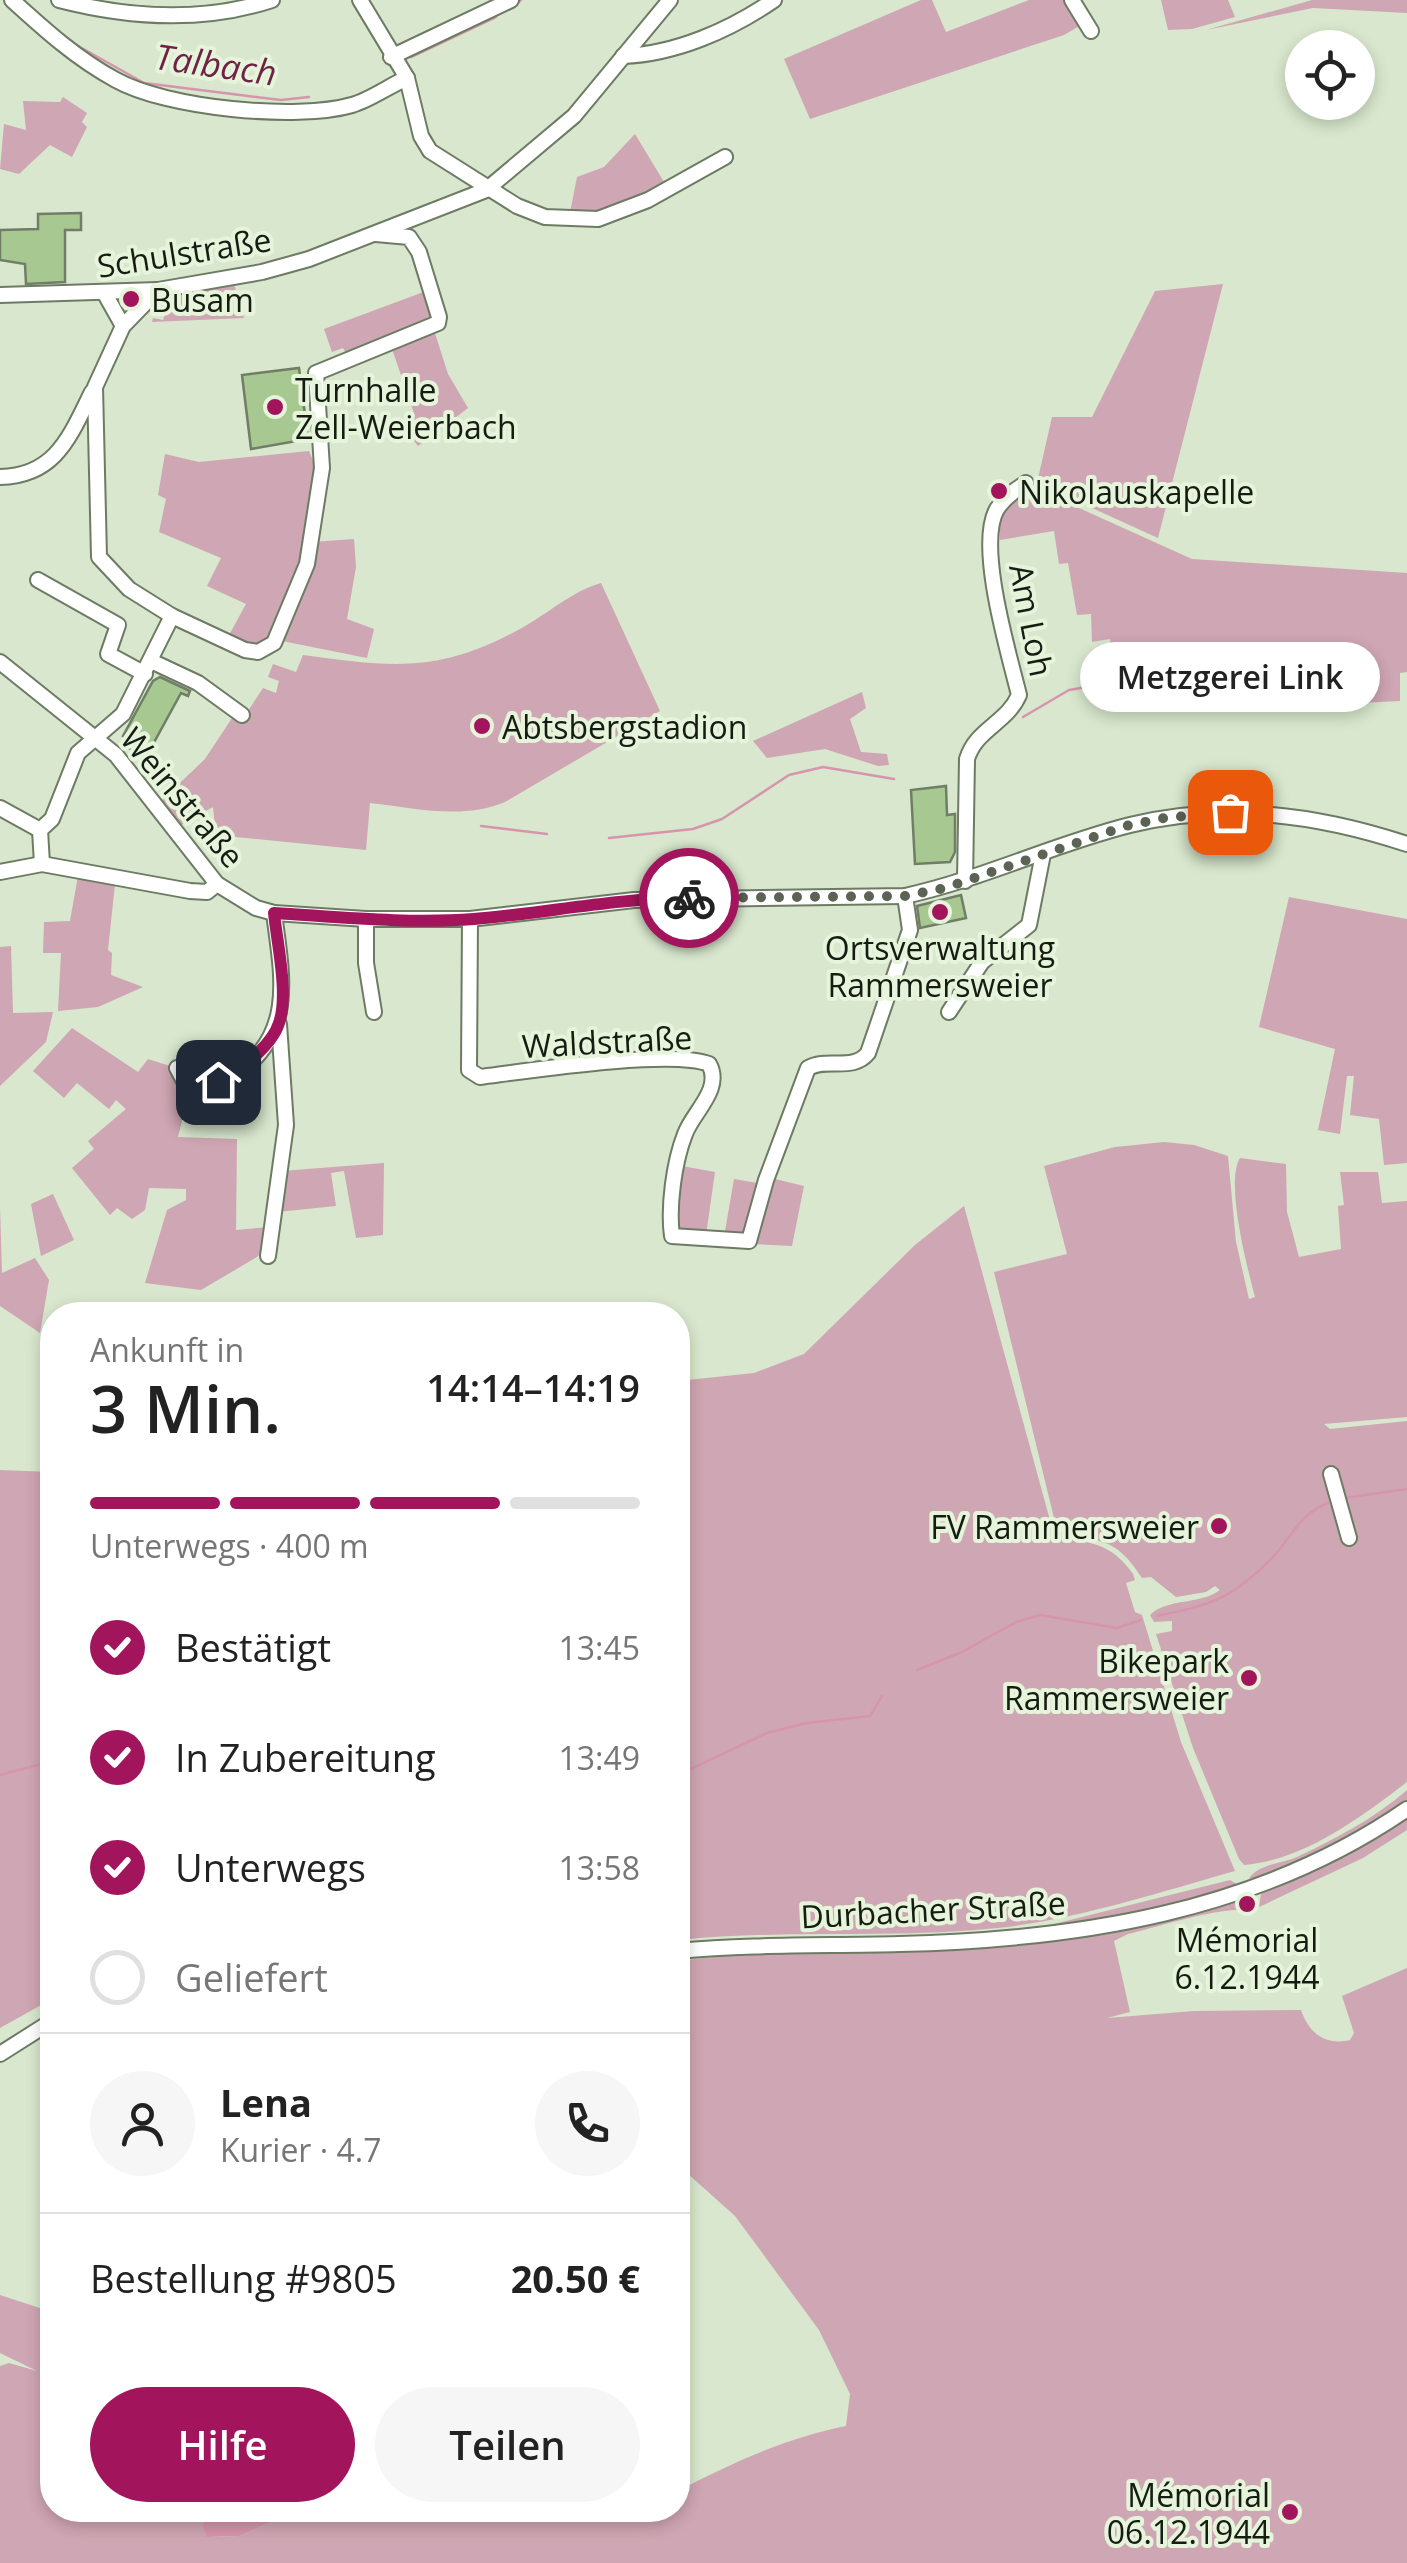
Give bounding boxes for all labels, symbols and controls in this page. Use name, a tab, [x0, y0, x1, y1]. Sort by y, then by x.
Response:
map controls	[1285, 30, 1375, 120]
button: locate	[1285, 30, 1375, 120]
water label: Talbach	[152, 32, 280, 96]
street label: Schulstraße	[94, 217, 274, 287]
place label: Busam	[151, 278, 254, 321]
marker: Busam	[120, 288, 142, 310]
place label: Turnhalle Zell-Weierbach	[295, 368, 517, 448]
marker: Turnhalle Zell-Weierbach	[264, 396, 286, 418]
place label: Nikolauskapelle	[1019, 470, 1254, 513]
marker: Nikolauskapelle	[988, 480, 1010, 502]
street label: Am Loh	[1000, 560, 1064, 680]
callout: Metzgerei Link	[1080, 642, 1380, 712]
text: Metzgerei Link	[1117, 655, 1343, 698]
place label: Abtsbergstadion	[502, 705, 747, 748]
marker: Abtsbergstadion	[471, 715, 493, 737]
street label: Weinstraße	[112, 718, 254, 876]
pin	[1188, 770, 1273, 855]
icon: bag	[1203, 785, 1258, 840]
courier	[639, 848, 739, 948]
icon: bike	[662, 871, 717, 926]
marker: Ortsverwaltung Rammersweier	[929, 901, 951, 923]
place label: Ortsverwaltung Rammersweier	[825, 926, 1055, 1006]
street label: Waldstraße	[521, 1015, 693, 1067]
pin	[176, 1040, 261, 1125]
icon: home	[191, 1055, 246, 1110]
text: Ankunft in	[90, 1328, 244, 1371]
text: 14:14–14:19	[426, 1361, 640, 1413]
text: 3 Min.	[90, 1364, 281, 1452]
place label: FV Rammersweier	[930, 1505, 1199, 1548]
marker: FV Rammersweier	[1208, 1515, 1230, 1537]
text: Unterwegs · 400 m	[90, 1524, 369, 1567]
icon: check	[90, 1620, 145, 1675]
text: Bestätigt	[175, 1621, 331, 1673]
text: 13:45	[558, 1626, 640, 1669]
place label: Bikepark Rammersweier	[1004, 1639, 1229, 1719]
marker: Bikepark Rammersweier	[1238, 1667, 1260, 1689]
icon: check	[90, 1730, 145, 1785]
text: In Zubereitung	[175, 1731, 436, 1783]
text: 13:49	[558, 1736, 640, 1779]
icon: check	[90, 1840, 145, 1895]
text: Unterwegs	[175, 1841, 366, 1893]
text: 13:58	[558, 1846, 640, 1889]
street label: Durbacher Straße	[799, 1881, 1067, 1937]
marker: Mémorial 6.12.1944	[1236, 1893, 1258, 1915]
place label: Mémorial 6.12.1944	[1175, 1918, 1319, 1998]
text: Geliefert	[175, 1951, 328, 2003]
button: person	[90, 2071, 195, 2176]
button: phone	[535, 2071, 640, 2176]
text: Lena	[220, 2076, 312, 2128]
text: Kurier · 4.7	[220, 2128, 381, 2171]
text: Bestellung #9805	[90, 2252, 397, 2304]
text: 20.50 €	[511, 2252, 640, 2304]
button: Hilfe	[90, 2387, 355, 2502]
button: Teilen	[375, 2387, 640, 2502]
place label: Mémorial 06.12.1944	[1107, 2473, 1270, 2553]
marker: Mémorial 06.12.1944	[1279, 2501, 1301, 2523]

